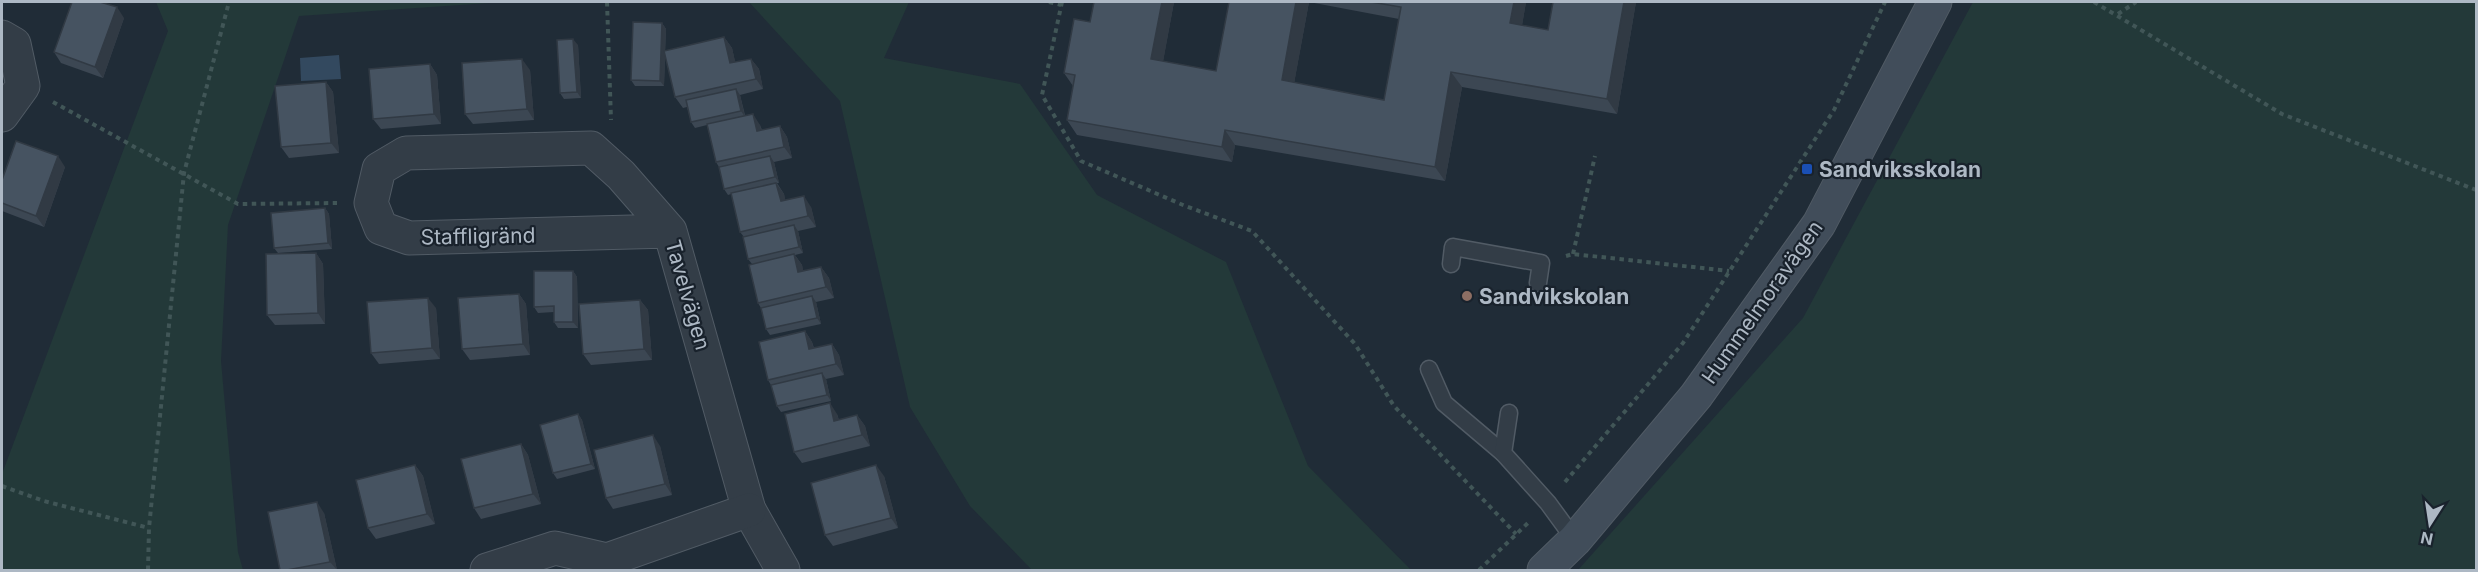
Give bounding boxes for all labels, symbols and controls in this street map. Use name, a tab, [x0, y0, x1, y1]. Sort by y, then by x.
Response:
place label: Sandviksskolan	[1819, 157, 1981, 182]
marker: Sandviksskolan	[1800, 162, 1814, 176]
street label: Hummelmoravägen	[1696, 216, 1828, 388]
street label: Staffligränd	[420, 222, 536, 250]
street label: Tavelvägen	[660, 237, 716, 353]
place label: Sandvikskolan	[1479, 284, 1629, 309]
marker: Sandvikskolan	[1460, 289, 1474, 303]
north arrow	[2400, 494, 2460, 554]
text: N	[2419, 528, 2435, 550]

